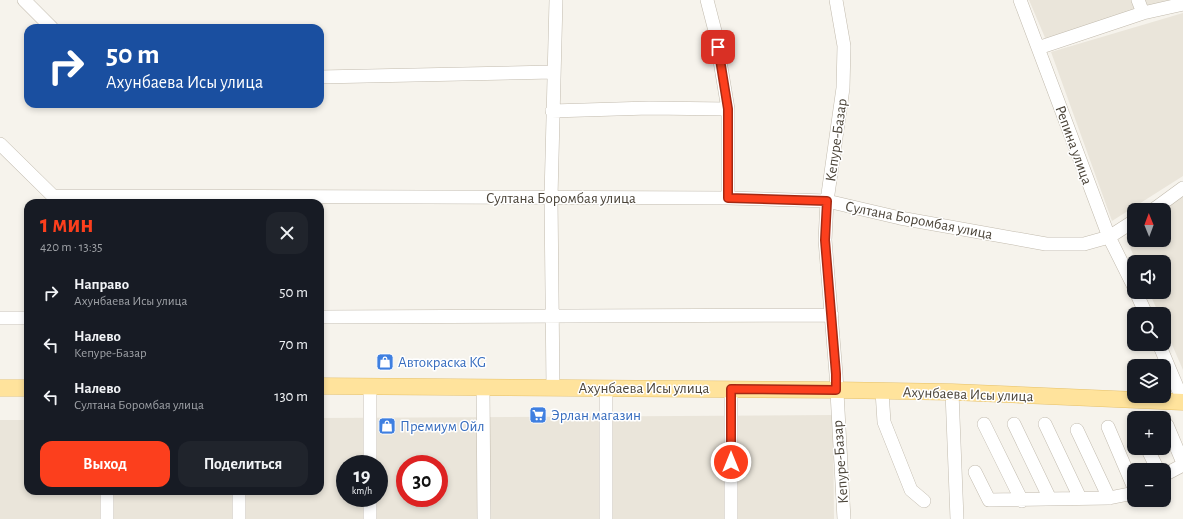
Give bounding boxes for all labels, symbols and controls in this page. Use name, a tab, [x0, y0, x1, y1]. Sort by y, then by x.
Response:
pin	[701, 30, 735, 64]
icon: arrive	[707, 36, 729, 58]
icon: right	[40, 40, 92, 92]
text: 50 m	[106, 41, 160, 69]
text: Ахунбаева Исы улица	[106, 74, 263, 92]
street label: Кепуре-Базар	[823, 97, 850, 183]
street label: Репина улица	[1052, 104, 1095, 187]
street label: Султана Боромбая улица	[486, 191, 636, 206]
street label: Султана Боромбая улица	[844, 199, 994, 242]
north arrow	[1127, 203, 1171, 247]
map controls	[1127, 203, 1171, 507]
button: close	[266, 212, 308, 254]
text: 1 мин	[40, 213, 94, 237]
text: 420 m · 13:35	[40, 241, 102, 254]
button: sound	[1127, 255, 1171, 299]
text: Направо	[74, 277, 129, 292]
icon: right	[40, 282, 62, 304]
text: 50 m	[279, 285, 308, 300]
text: Ахунбаева Исы улица	[74, 295, 187, 308]
button: search	[1127, 307, 1171, 351]
text: Налево	[74, 329, 121, 344]
icon: left	[40, 334, 62, 356]
text: 70 m	[279, 337, 308, 352]
text: Кепуре-Базар	[74, 347, 147, 360]
shop icon: Автокраска KG	[375, 352, 395, 372]
place label: Автокраска KG	[398, 355, 486, 370]
button: layers	[1127, 359, 1171, 403]
text: Налево	[74, 381, 121, 396]
street label: Ахунбаева Исы улица	[579, 381, 710, 396]
street label: Ахунбаева Исы улица	[902, 385, 1034, 404]
icon: left	[40, 386, 62, 408]
text: 130 m	[274, 389, 308, 404]
text: Султана Боромбая улица	[74, 399, 204, 412]
supermarket icon: Эрлан магазин	[528, 405, 548, 425]
place label: Эрлан магазин	[551, 408, 641, 423]
button: +	[1127, 411, 1171, 455]
shop icon: Премиум Ойл	[377, 416, 397, 436]
place label: Премиум Ойл	[400, 419, 484, 434]
street label: Кепуре-Базар	[830, 419, 851, 504]
button: Выход	[40, 441, 170, 487]
button: Поделиться	[178, 441, 308, 487]
position arrow	[710, 441, 752, 483]
speed limit sign: 30	[396, 455, 448, 507]
button: −	[1127, 463, 1171, 507]
text: 19	[354, 466, 370, 486]
text: km/h	[352, 486, 372, 496]

